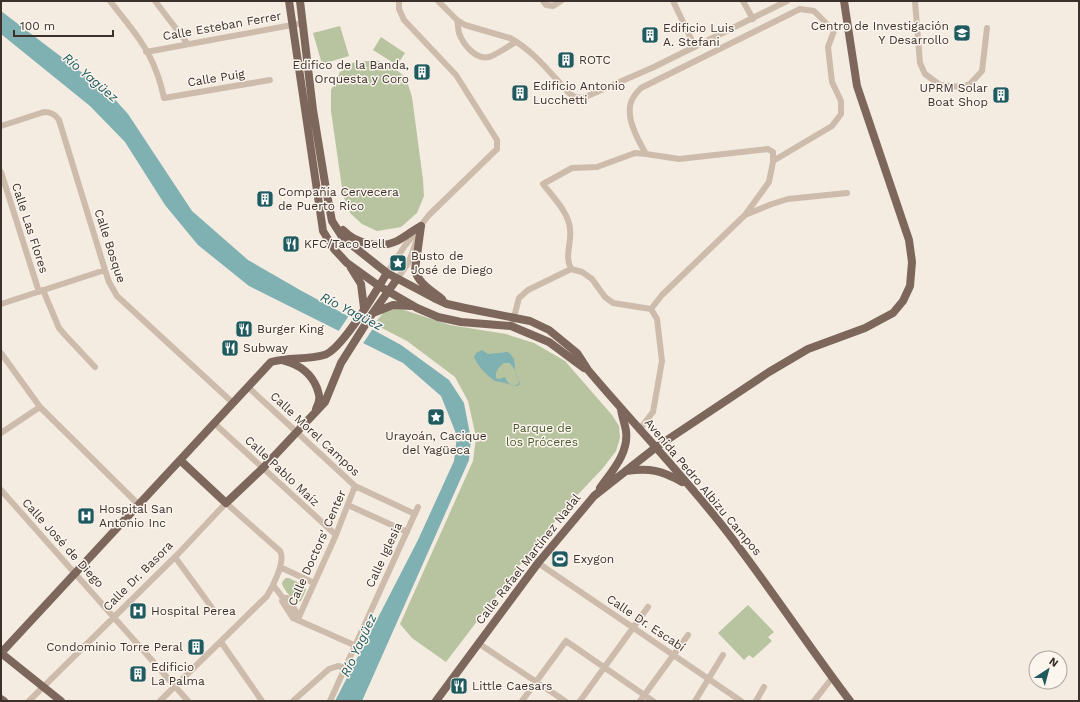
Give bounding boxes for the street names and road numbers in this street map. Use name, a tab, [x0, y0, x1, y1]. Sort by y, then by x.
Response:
street label: Calle Esteban Ferrer	[162, 9, 282, 43]
street label: Calle Puig	[186, 66, 246, 89]
street label: Calle Las Flores	[9, 181, 51, 275]
street label: Calle Bosque	[92, 207, 129, 285]
street label: Calle Morel Campos	[267, 389, 363, 479]
street label: Avenida Pedro Albizu Campos	[642, 416, 764, 558]
street label: Calle Pablo Maíz	[242, 433, 322, 509]
street label: Calle Doctors' Center	[285, 488, 349, 608]
street label: Calle Rafael Martínez Nadal	[473, 491, 583, 627]
street label: Calle José de Diego	[19, 496, 107, 590]
street label: Calle Iglesia	[363, 520, 405, 590]
street label: Calle Dr. Basora	[100, 538, 176, 614]
street label: Calle Dr. Escabí	[604, 592, 688, 654]

